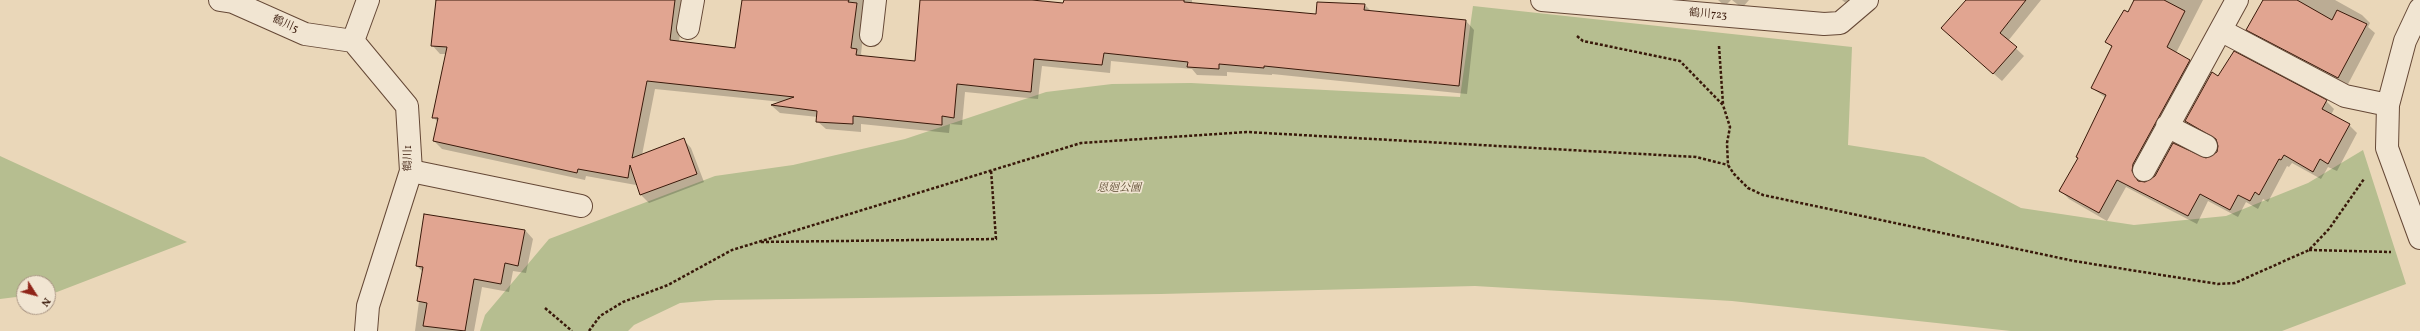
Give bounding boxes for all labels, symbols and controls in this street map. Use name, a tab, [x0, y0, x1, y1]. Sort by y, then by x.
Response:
street label: 鶴川723	[1688, 7, 1728, 23]
street label: 鶴川5	[270, 13, 300, 37]
street label: 鶴川1	[402, 145, 416, 171]
park label: 恩廻公園	[1097, 182, 1141, 196]
north arrow	[16, 275, 56, 315]
text: N	[37, 294, 54, 309]

